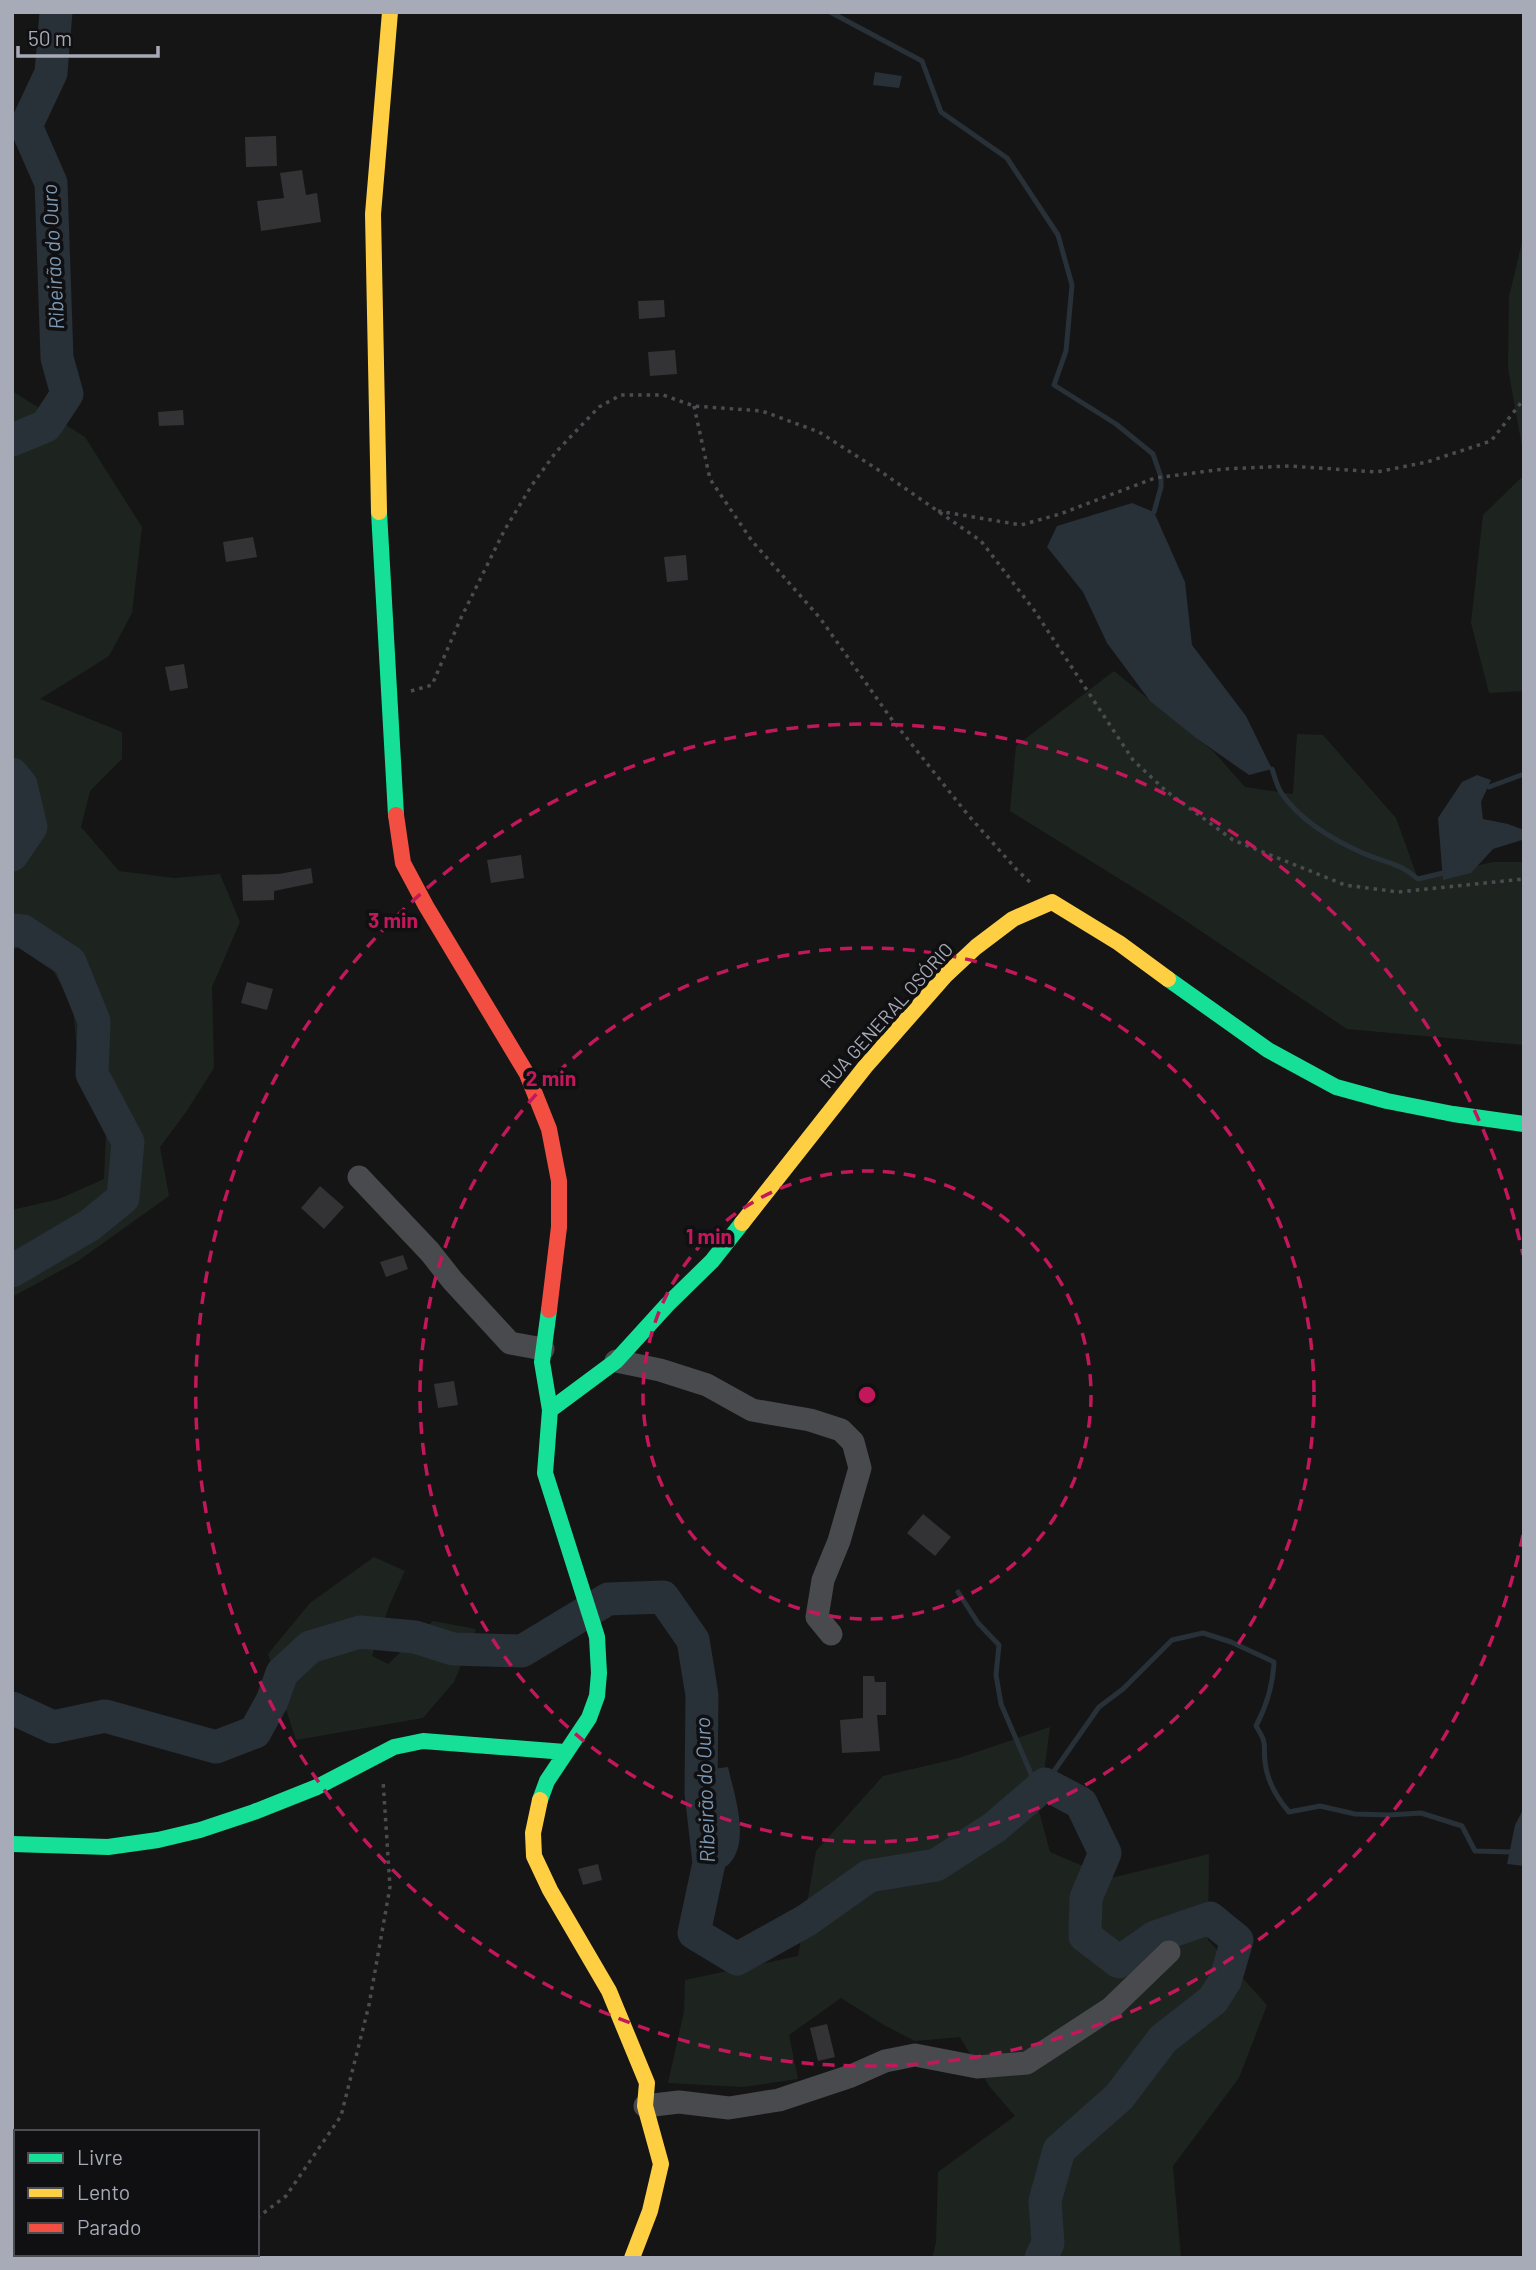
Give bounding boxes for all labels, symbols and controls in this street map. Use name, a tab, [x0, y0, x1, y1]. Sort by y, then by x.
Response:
scale bar	[18, 14, 158, 58]
text: 50 m	[28, 25, 72, 50]
water label: Ribeirão do Ouro	[36, 184, 68, 330]
text: 3 min	[368, 907, 418, 932]
street label: RUA GENERAL OSÓRIO	[815, 937, 957, 1093]
text: 2 min	[526, 1065, 576, 1090]
text: 1 min	[686, 1223, 732, 1248]
centre of rings	[855, 1383, 879, 1407]
water label: Ribeirão do Ouro	[689, 1717, 719, 1863]
legend	[14, 2130, 259, 2256]
text: Livre	[77, 2144, 123, 2169]
text: Lento	[77, 2179, 130, 2204]
text: Parado	[77, 2214, 141, 2239]

